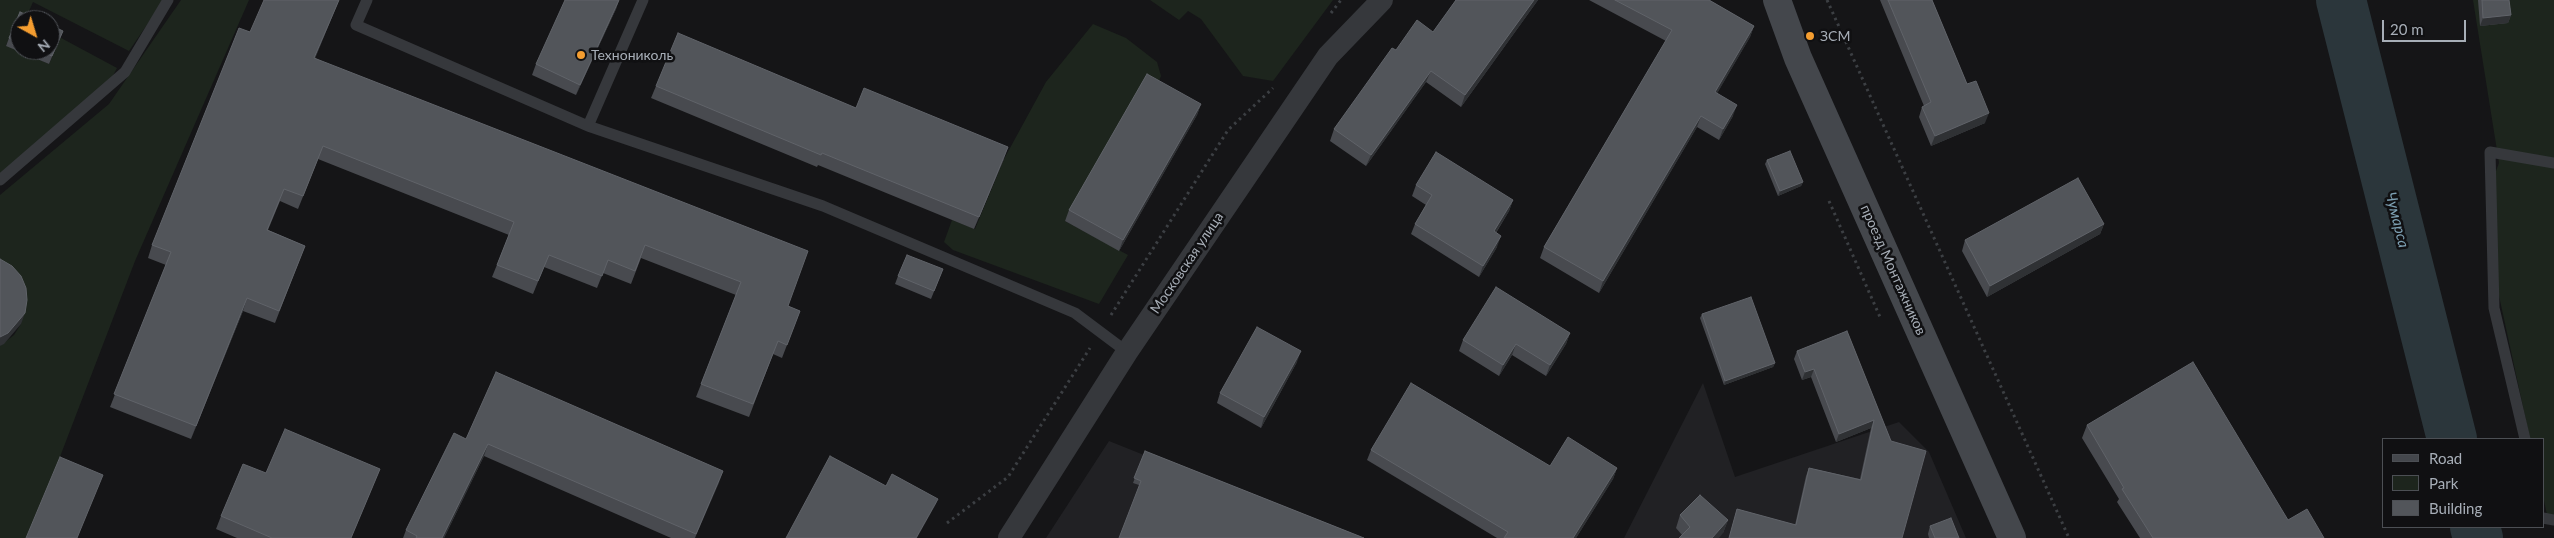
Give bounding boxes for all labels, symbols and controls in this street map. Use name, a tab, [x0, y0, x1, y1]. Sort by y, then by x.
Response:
north arrow	[10, 10, 60, 60]
scale bar	[2384, 10, 2468, 42]
text: 20 m	[2390, 20, 2424, 38]
place label: ЗСМ	[1820, 28, 1850, 44]
marker: ЗСМ	[1804, 30, 1816, 42]
text: N	[35, 36, 54, 56]
place label: Технониколь	[591, 47, 673, 63]
marker: Технониколь	[575, 49, 587, 61]
water label: Чумарса	[2381, 190, 2413, 250]
street label: проезд Монтажников	[1857, 202, 1929, 338]
street label: Московская улица	[1147, 209, 1227, 317]
legend	[2382, 438, 2544, 528]
text: Road	[2429, 449, 2462, 467]
text: Park	[2429, 474, 2458, 492]
text: Building	[2429, 499, 2482, 517]

